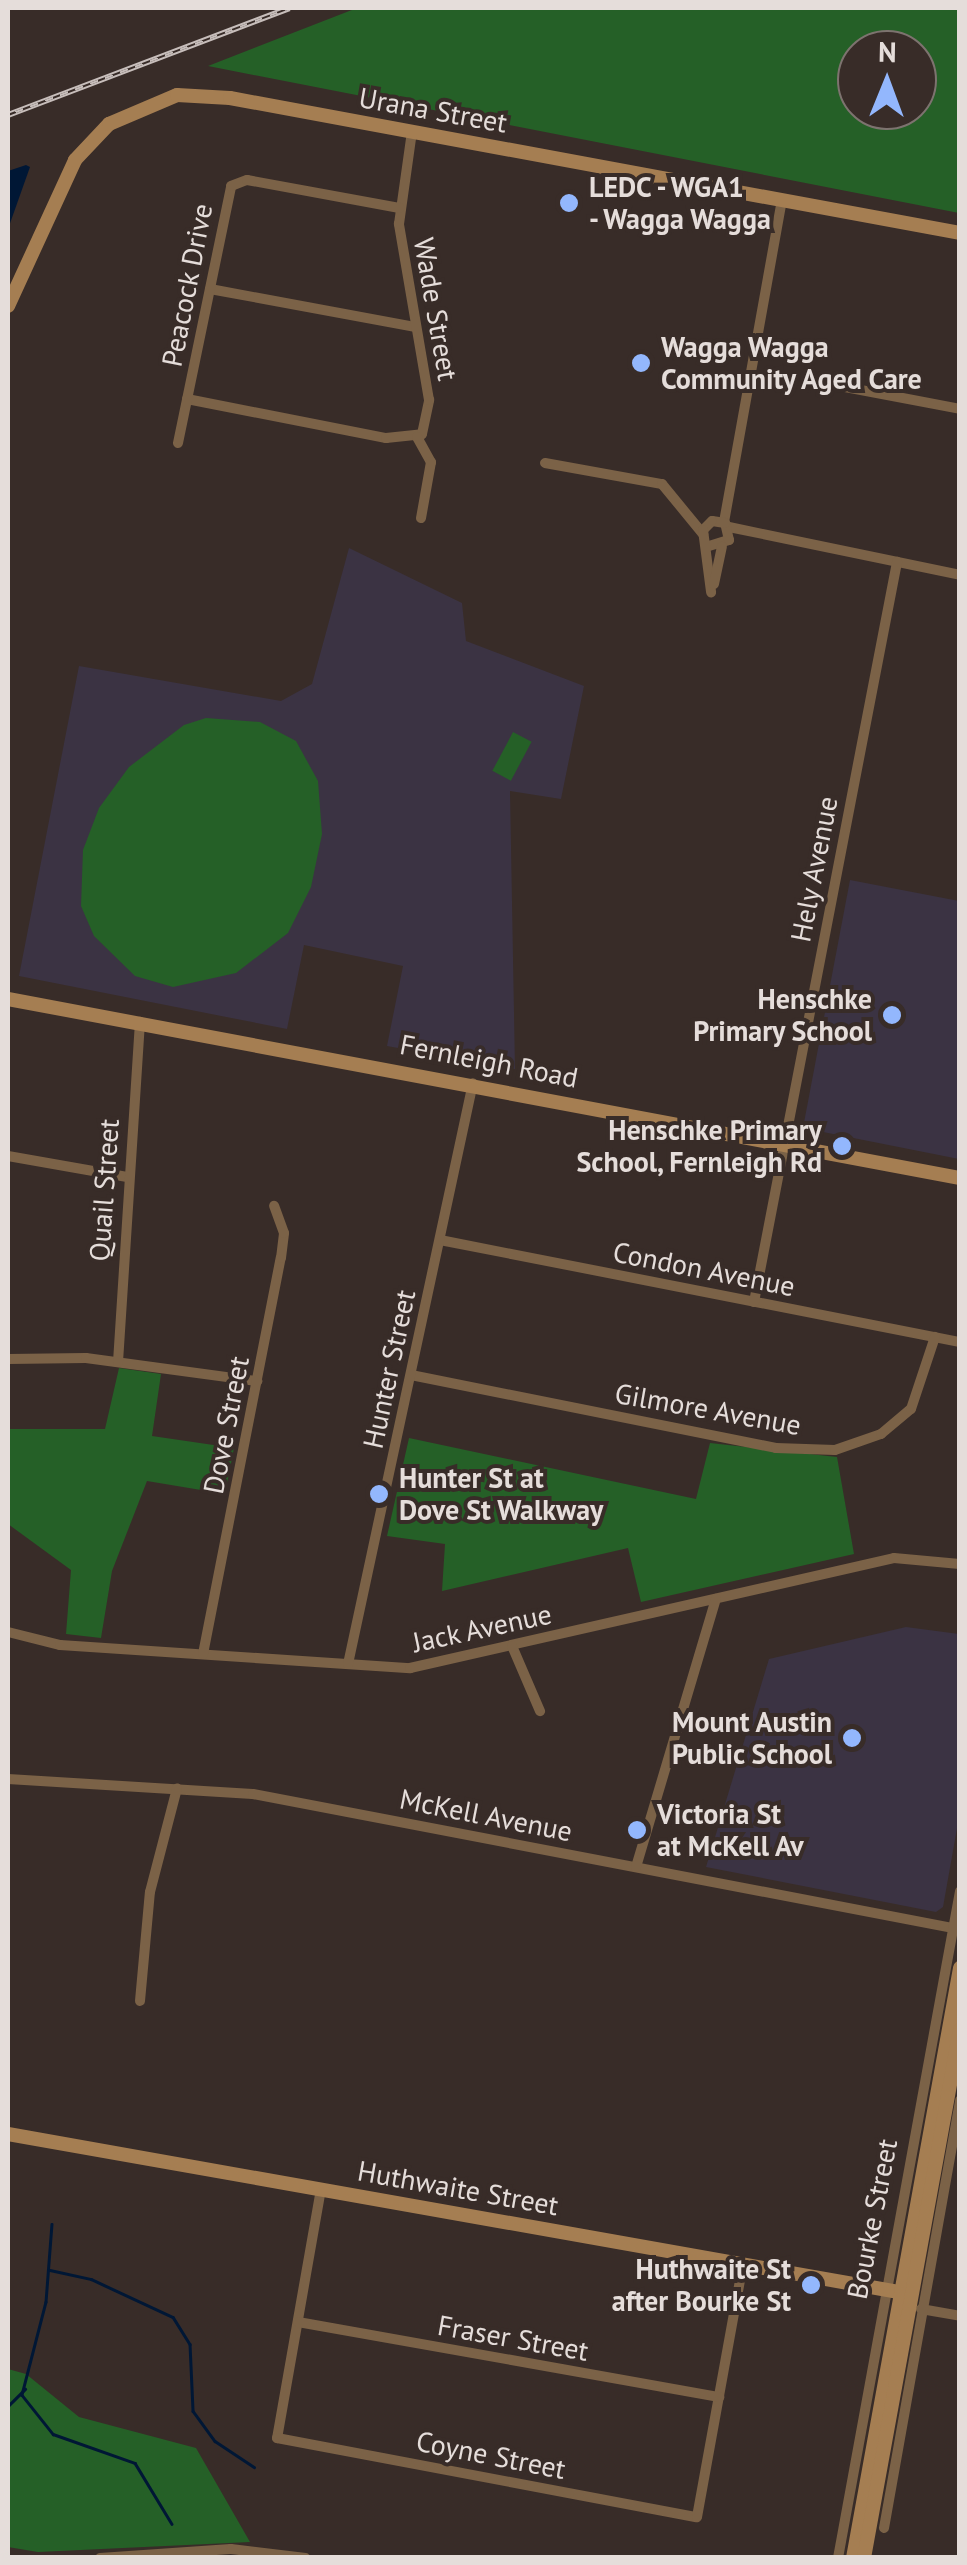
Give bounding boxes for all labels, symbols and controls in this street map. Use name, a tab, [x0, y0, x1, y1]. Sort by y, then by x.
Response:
north arrow	[837, 30, 937, 130]
text: N	[878, 33, 897, 70]
street label: Urana Street	[356, 80, 510, 140]
place label: LEDC - WGA1 - Wagga Wagga	[589, 170, 774, 236]
marker: LEDC - WGA1 - Wagga Wagga	[558, 192, 580, 214]
street label: Peacock Drive	[155, 200, 219, 370]
street label: Wade Street	[407, 235, 465, 383]
place label: Wagga Wagga Community Aged Care	[661, 330, 924, 396]
marker: Wagga Wagga Community Aged Care	[630, 352, 652, 374]
street label: Hely Avenue	[783, 793, 845, 945]
place label: Henschke Primary School	[692, 982, 872, 1048]
marker: Henschke Primary School	[881, 1004, 903, 1026]
street label: Fernleigh Road	[397, 1027, 581, 1095]
place label: Henschke Primary School, Fernleigh Rd	[575, 1113, 822, 1179]
street label: Quail Street	[82, 1118, 126, 1262]
marker: Henschke Primary School, Fernleigh Rd	[831, 1135, 853, 1157]
street label: Condon Avenue	[610, 1235, 798, 1303]
street label: Hunter Street	[356, 1287, 422, 1451]
street label: Dove Street	[196, 1353, 256, 1497]
street label: Gilmore Avenue	[612, 1376, 804, 1442]
place label: Hunter St at Dove St Walkway	[399, 1461, 604, 1527]
marker: Hunter St at Dove St Walkway	[368, 1483, 390, 1505]
street label: Jack Avenue	[409, 1597, 555, 1659]
place label: Mount Austin Public School	[671, 1705, 832, 1771]
marker: Mount Austin Public School	[841, 1727, 863, 1749]
street label: McKell Avenue	[396, 1782, 576, 1848]
place label: Victoria St at McKell Av	[657, 1797, 805, 1863]
marker: Victoria St at McKell Av	[626, 1819, 648, 1841]
street label: Bourke Street	[840, 2136, 904, 2302]
street label: Huthwaite Street	[355, 2154, 561, 2222]
place label: Huthwaite St after Bourke St	[612, 2252, 791, 2318]
marker: Huthwaite St after Bourke St	[800, 2274, 822, 2296]
street label: Fraser Street	[435, 2308, 591, 2368]
street label: Coyne Street	[414, 2424, 568, 2486]

